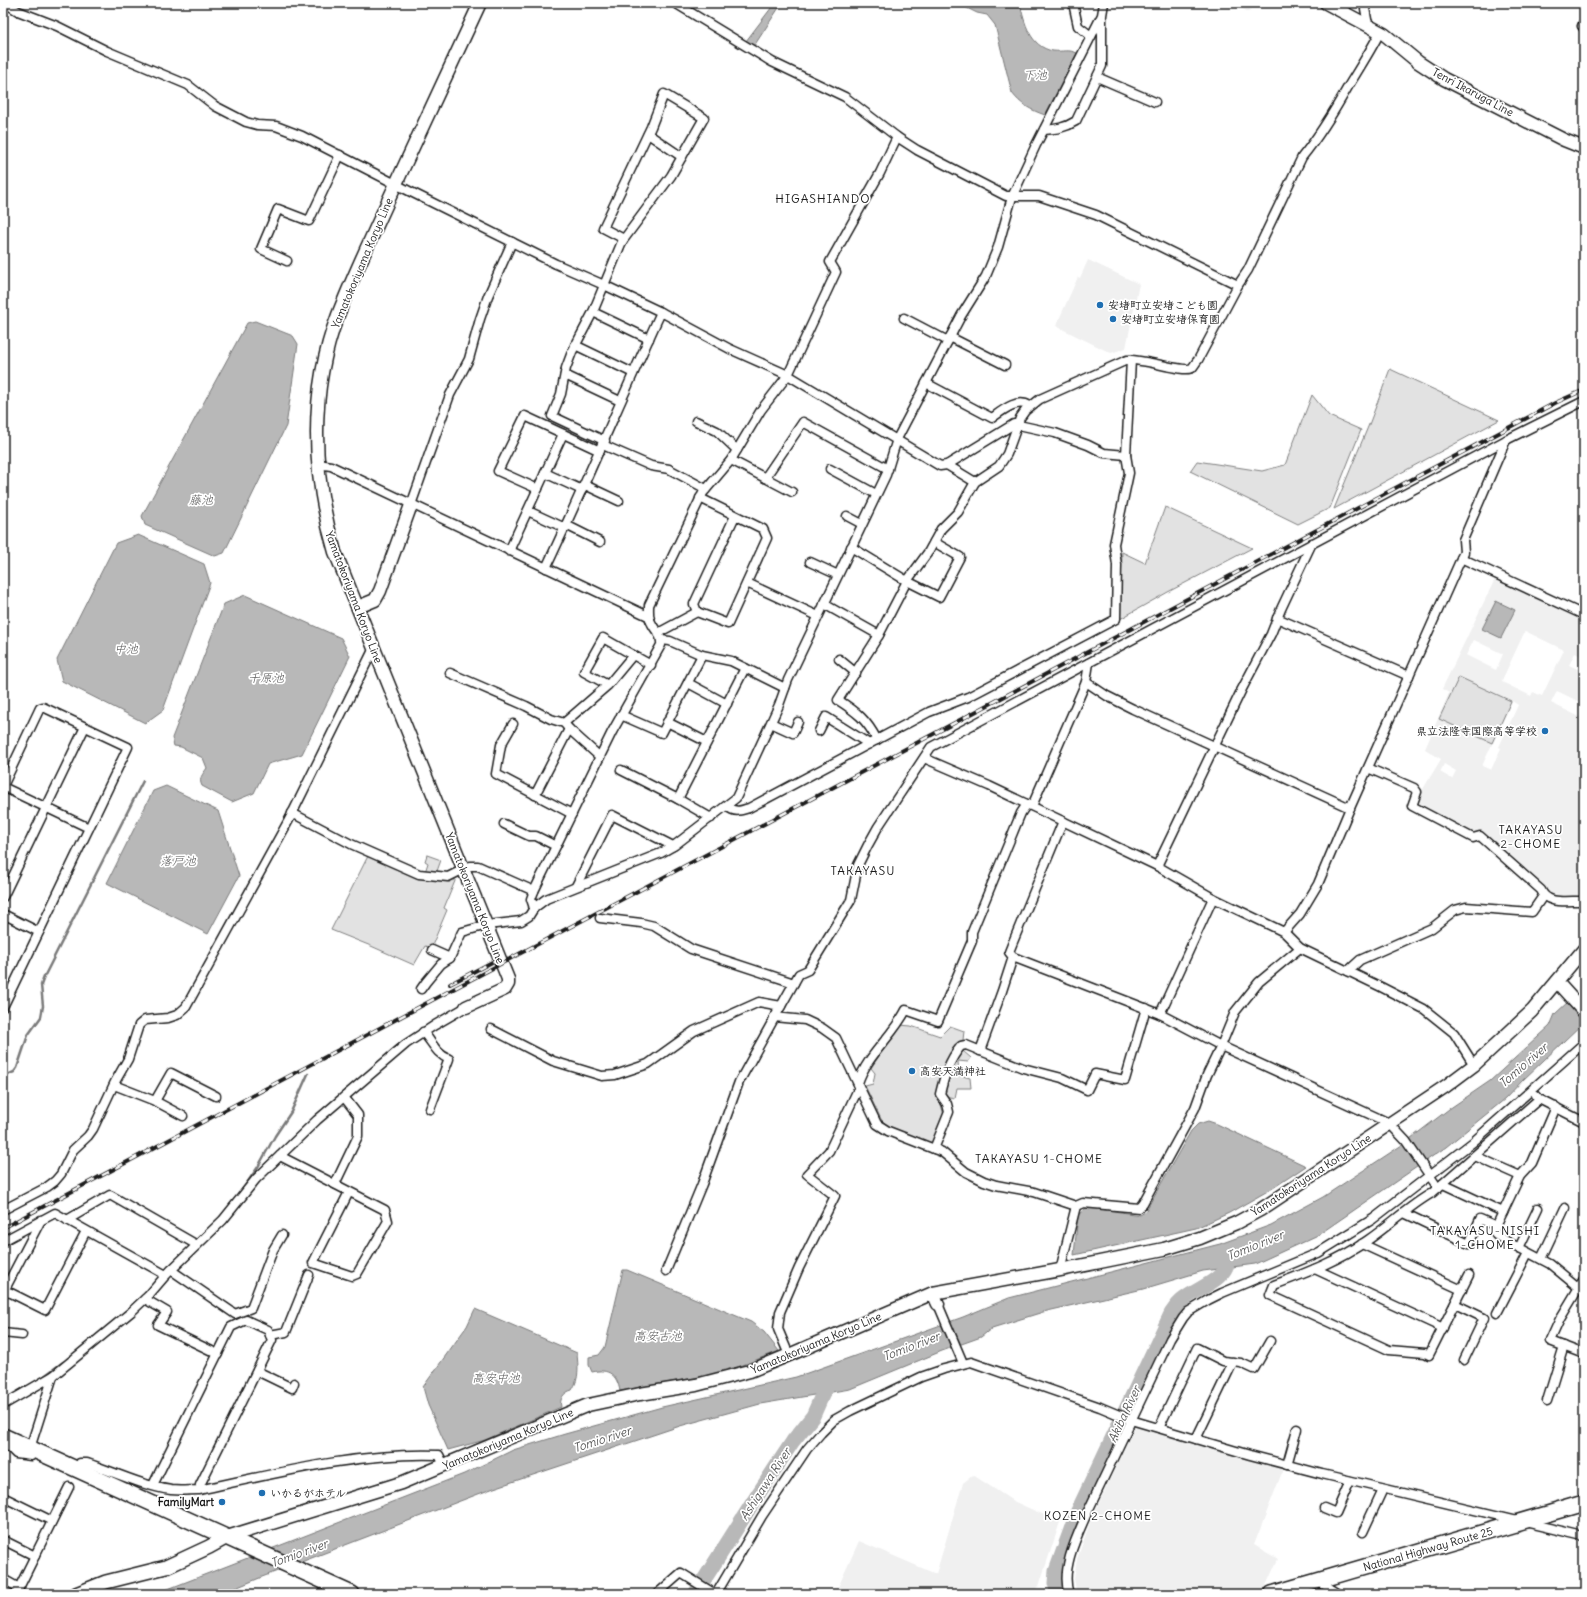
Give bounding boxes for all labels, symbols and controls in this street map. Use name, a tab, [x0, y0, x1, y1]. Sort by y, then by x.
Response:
street label: Tenri Ikaruga Line	[1430, 65, 1516, 119]
water label: 下池	[1023, 67, 1048, 82]
district label: HIGASHIANDO	[775, 191, 871, 206]
street label: Yamatokoriyama Koryo Line	[328, 196, 396, 330]
place label: 安堵町立安堵こども園	[1108, 298, 1218, 312]
marker: 安堵町立安堵こども園	[1095, 300, 1105, 310]
place label: 安堵町立安堵保育園	[1121, 312, 1220, 326]
marker: 安堵町立安堵保育園	[1108, 314, 1118, 324]
water label: 藤池	[189, 492, 214, 507]
street label: Yamatokoriyama Koryo Line	[322, 529, 386, 665]
water label: 中池	[114, 641, 139, 656]
water label: 千原池	[248, 670, 285, 685]
place label: 県立法隆寺国際高等学校	[1416, 724, 1537, 738]
marker: 県立法隆寺国際高等学校	[1540, 726, 1550, 736]
district label: TAKAYASU 2-CHOME	[1499, 822, 1563, 851]
street label: Yamatokoriyama Koryo Line	[442, 830, 508, 966]
water label: 落戸池	[160, 853, 197, 868]
district label: TAKAYASU	[831, 863, 895, 878]
water label: Tomio river	[1496, 1038, 1552, 1090]
place label: 高安天満神社	[920, 1064, 986, 1078]
marker: 高安天満神社	[907, 1066, 917, 1076]
street label: Yamatokoriyama Koryo Line	[1248, 1131, 1374, 1219]
district label: TAKAYASU 1-CHOME	[975, 1151, 1103, 1166]
district label: TAKAYASU-NISHI 1-CHOME	[1430, 1223, 1540, 1252]
water label: Tomio river	[1224, 1226, 1287, 1263]
street label: Yamatokoriyama Koryo Line	[749, 1309, 883, 1377]
water label: 高安古池	[634, 1328, 683, 1343]
water label: Tomio river	[880, 1328, 944, 1364]
water label: 高安中池	[472, 1370, 521, 1385]
water label: Akiba River	[1104, 1382, 1144, 1445]
street label: Yamatokoriyama Koryo Line	[441, 1405, 575, 1473]
water label: Tomio river	[571, 1422, 635, 1455]
water label: Ashigawa River	[736, 1443, 795, 1523]
place label: いかるがホテル	[270, 1486, 346, 1500]
marker: いかるがホテル	[257, 1488, 267, 1498]
place label: FamilyMart	[158, 1495, 214, 1510]
marker: FamilyMart	[217, 1497, 227, 1507]
district label: KOZEN 2-CHOME	[1044, 1508, 1152, 1523]
street label: National Highway Route 25	[1361, 1524, 1495, 1574]
water label: Tomio river	[268, 1535, 332, 1570]

